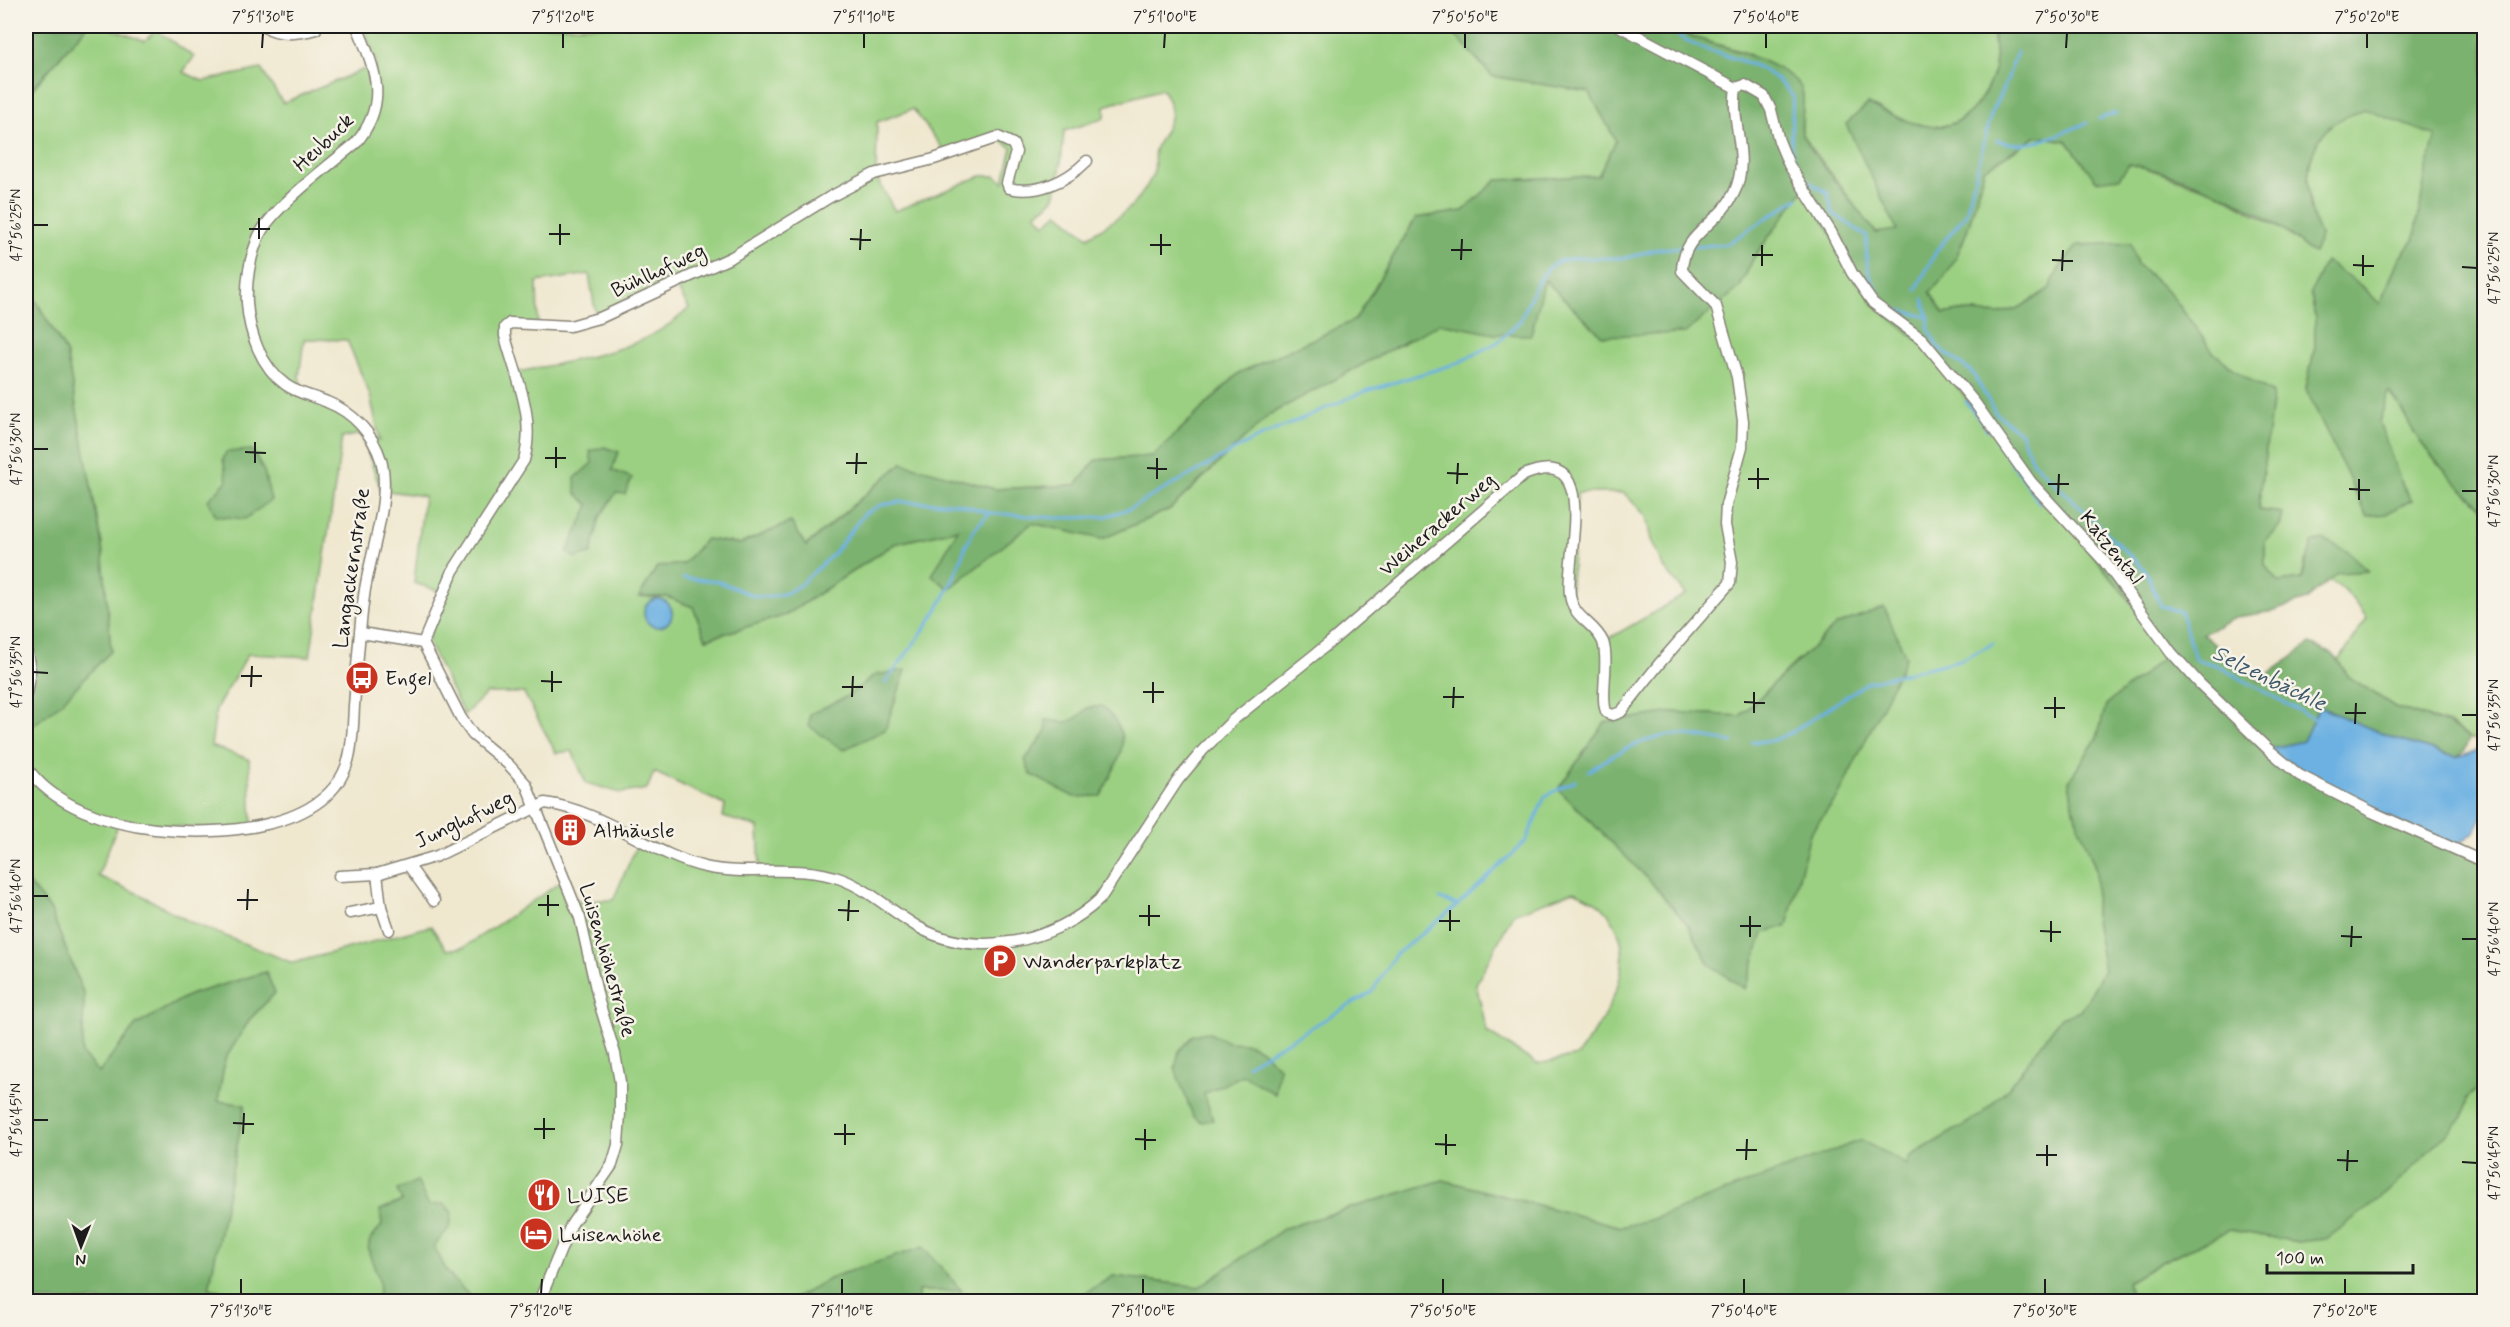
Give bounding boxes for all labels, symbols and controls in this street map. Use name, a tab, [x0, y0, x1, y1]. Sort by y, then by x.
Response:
text: 7°51'30"E	[232, 8, 294, 28]
text: 7°51'20"E	[532, 8, 595, 28]
text: 7°51'10"E	[833, 8, 895, 28]
text: 7°51'00"E	[1133, 8, 1197, 28]
text: 7°50'50"E	[1432, 8, 1499, 28]
text: 7°50'40"E	[1733, 8, 1799, 28]
text: 7°50'30"E	[2035, 8, 2099, 28]
text: 7°50'20"E	[2334, 8, 2400, 28]
street label: Heubuck	[287, 107, 360, 179]
text: 47°56'25"N	[7, 189, 27, 261]
text: 47°56'25"N	[2485, 232, 2505, 304]
street label: Bühlhofweg	[607, 237, 711, 306]
text: 47°56'30"N	[7, 413, 27, 485]
text: 47°56'30"N	[2485, 455, 2505, 527]
street label: Weiherackerweg	[1373, 466, 1502, 583]
street label: Langackernstraße	[327, 486, 378, 651]
street label: Katzental	[2073, 505, 2150, 590]
text: 47°56'35"N	[7, 636, 27, 708]
water label: Selzenbächle	[2208, 639, 2331, 719]
bus stop icon: Engel	[344, 660, 380, 696]
place label: Engel	[385, 665, 431, 695]
text: 47°56'35"N	[2485, 679, 2505, 751]
street label: Junghofweg	[410, 784, 519, 857]
building icon: Althäusle	[552, 812, 588, 848]
place label: Althäusle	[593, 817, 675, 845]
text: 47°56'40"N	[7, 859, 27, 933]
street label: Luisenhöhestraße	[572, 880, 642, 1040]
text: 47°56'40"N	[2485, 902, 2505, 976]
parking icon: Wanderparkplatz	[982, 943, 1018, 979]
place label: Wanderparkplatz	[1023, 948, 1182, 976]
text: 47°56'45"N	[7, 1083, 27, 1157]
text: 47°56'45"N	[2485, 1126, 2505, 1200]
restaurant icon: LUISE	[526, 1177, 562, 1213]
place label: LUISE	[567, 1182, 629, 1210]
north arrow	[51, 1216, 111, 1276]
hotel icon: Luisenhöhe	[518, 1216, 554, 1252]
place label: Luisenhöhe	[559, 1221, 662, 1249]
scale bar	[2267, 1237, 2412, 1275]
text: 100 m	[2276, 1247, 2324, 1271]
text: N	[75, 1249, 86, 1270]
text: 7°51'30"E	[210, 1302, 272, 1322]
text: 7°51'20"E	[510, 1302, 573, 1322]
text: 7°51'10"E	[811, 1302, 873, 1322]
text: 7°51'00"E	[1111, 1302, 1175, 1322]
text: 7°50'50"E	[1410, 1302, 1477, 1322]
text: 7°50'40"E	[1711, 1302, 1777, 1322]
text: 7°50'30"E	[2013, 1302, 2077, 1322]
text: 7°50'20"E	[2312, 1302, 2378, 1322]

